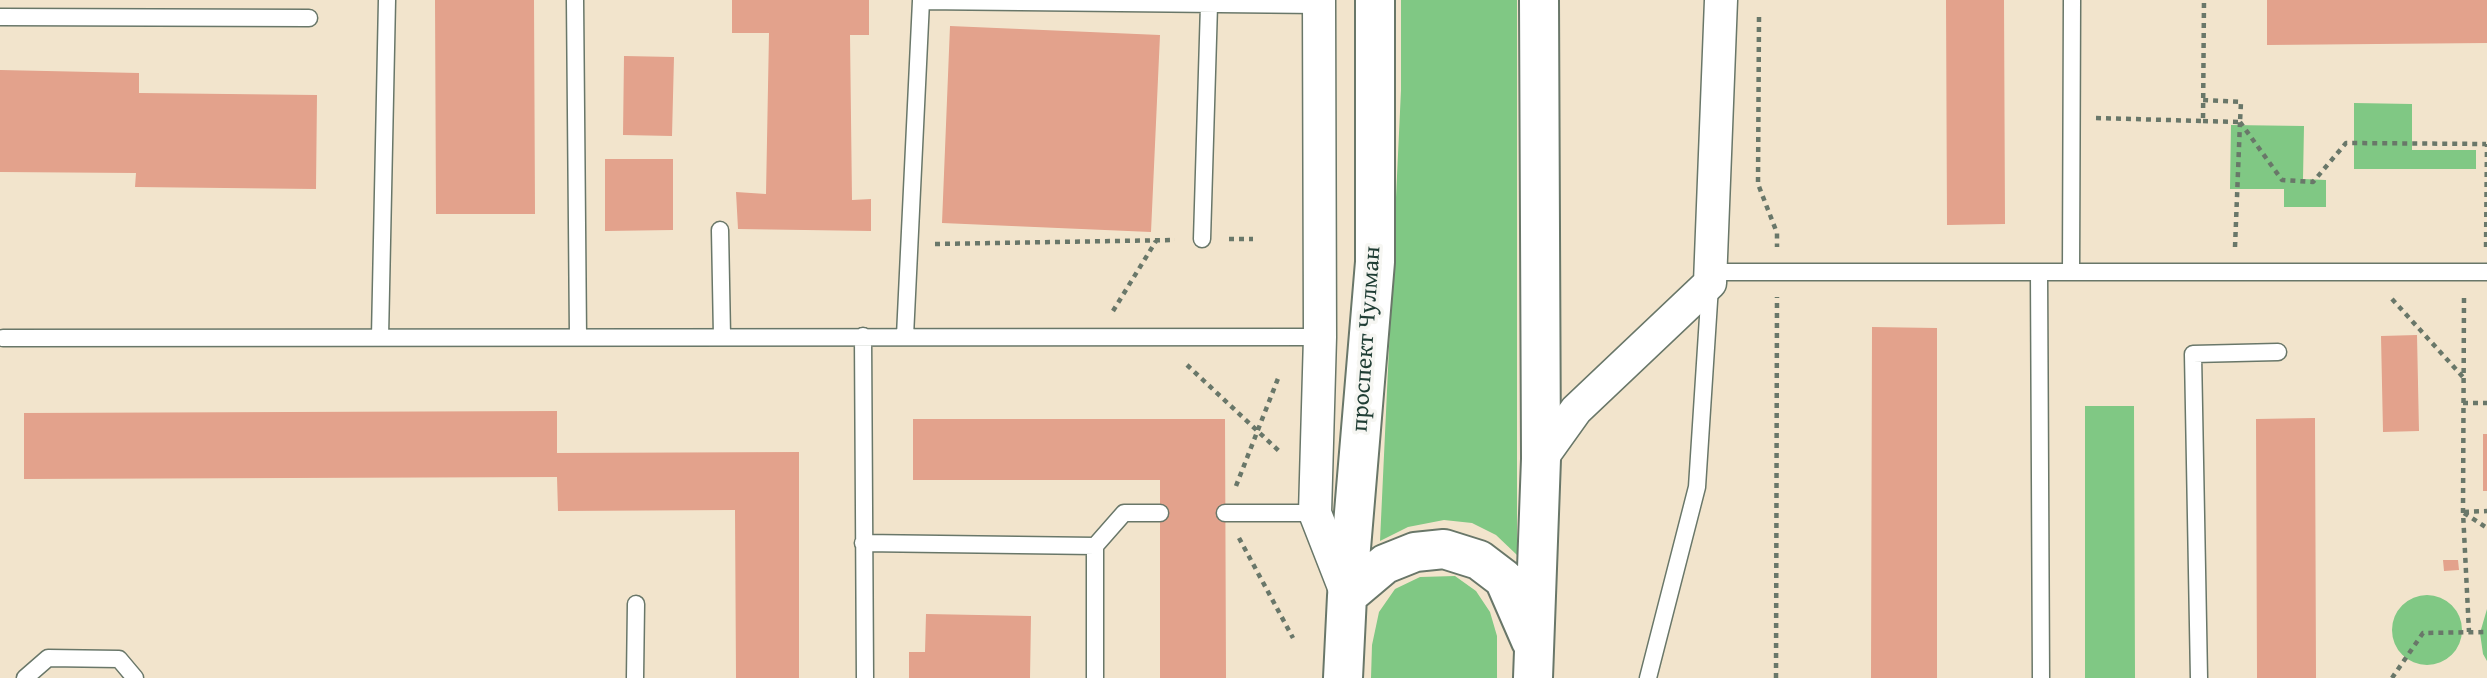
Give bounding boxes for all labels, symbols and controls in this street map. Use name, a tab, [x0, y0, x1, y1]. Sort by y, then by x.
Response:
street label: проспект Чулман	[1346, 245, 1388, 433]

